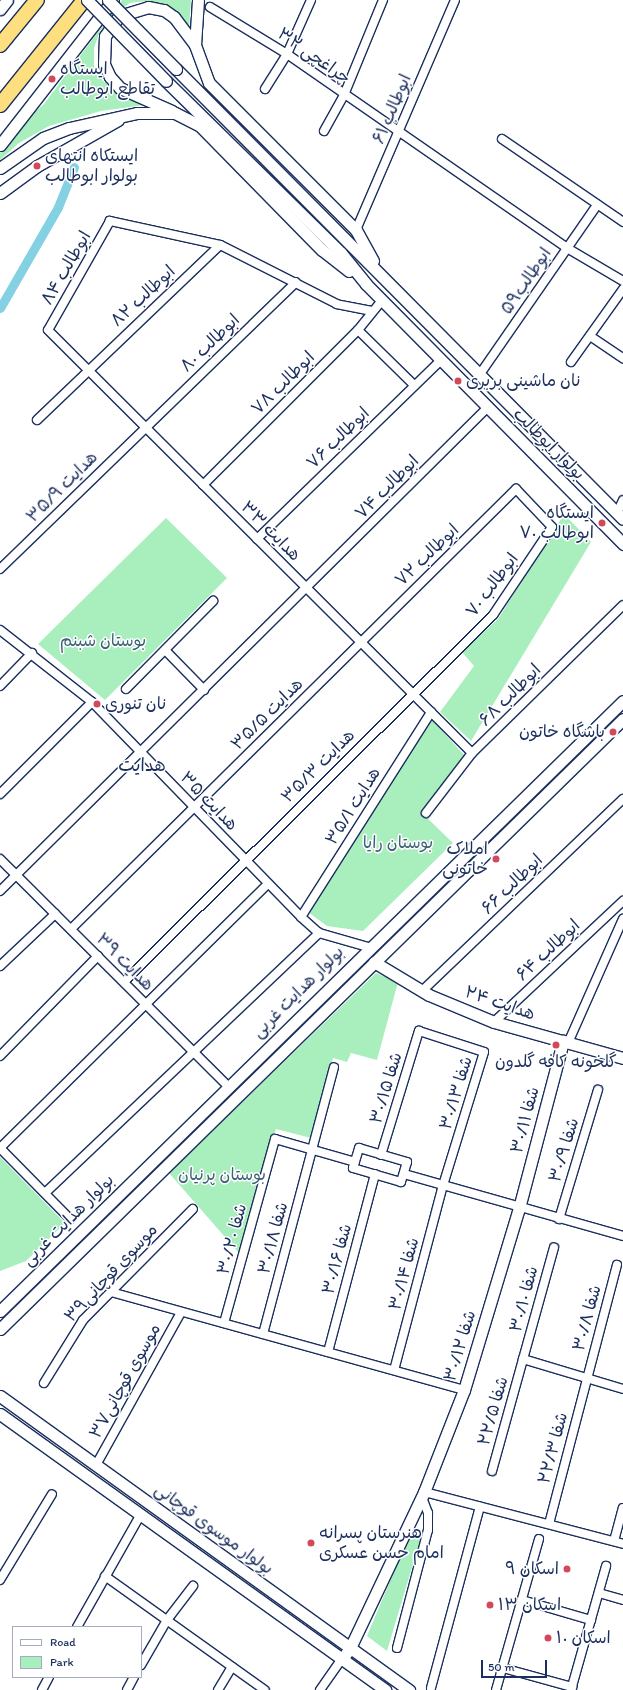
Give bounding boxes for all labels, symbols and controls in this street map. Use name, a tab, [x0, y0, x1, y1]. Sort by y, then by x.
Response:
street label: چراغچی ۳۲	[274, 23, 354, 89]
place label: ایستگاه تقاطع ابوطالب	[60, 59, 155, 99]
street label: ابوطالب ۶۱	[368, 71, 416, 147]
marker: ایستگاه تقاطع ابوطالب	[47, 74, 57, 84]
place label: ایستکاه انتهای بولوار ابوطالب	[45, 146, 138, 186]
marker: ایستکاه انتهای بولوار ابوطالب	[32, 161, 42, 171]
street label: ابوطالب ۸۴	[37, 227, 95, 309]
street label: ابوطالب۵۹	[496, 244, 556, 318]
street label: ابوطالب ۸۲	[107, 261, 179, 331]
street label: ابوطالب ۸۰	[176, 310, 244, 376]
street label: ابوطالب ۷۸	[247, 347, 319, 419]
place label: نان ماشینی بربری	[466, 371, 581, 391]
marker: نان ماشینی بربری	[453, 376, 463, 386]
street label: ابوطالب ۷۶	[302, 403, 374, 473]
street label: بولوار ابوطالب	[509, 404, 589, 484]
street label: هدایت ۳۵/۹	[22, 447, 102, 527]
street label: ابوطالب ۷۴	[351, 451, 423, 523]
street label: هدایت ۳۳	[237, 497, 305, 565]
place label: ایستگاه ابوطالب ۷۰	[519, 503, 594, 543]
marker: ایستگاه ابوطالب ۷۰	[597, 518, 607, 528]
street label: ابوطالب ۷۲	[391, 520, 463, 590]
street label: ابوطالب ۷۰	[461, 549, 523, 621]
park label: بوستان شبنم	[60, 631, 146, 651]
street label: ابوطالب ۶۸	[475, 660, 545, 730]
street label: هدایت ۳۵/۵	[227, 674, 307, 754]
place label: نان تنوری	[105, 694, 166, 714]
marker: نان تنوری	[92, 699, 102, 709]
place label: باشگاه خاتون	[519, 722, 605, 742]
street label: هدایت ۳۵/۳	[277, 725, 359, 807]
marker: باشگاه خاتون	[608, 727, 618, 737]
district label: هدایت	[118, 754, 166, 776]
street label: هدایت ۳۵/۱	[321, 763, 385, 849]
street label: هدایت ۳۵	[176, 767, 242, 835]
park label: بوستان رایا	[363, 833, 433, 853]
place label: املاک خاتونی	[442, 839, 488, 879]
street label: ابوطالب ۶۶	[477, 850, 547, 918]
marker: املاک خاتونی	[491, 854, 501, 864]
street label: ابوطالب ۶۴	[512, 915, 584, 985]
street label: هدایت ۳۹	[92, 929, 158, 995]
street label: بولوار هدایت غربی	[248, 942, 348, 1042]
street label: هدایت ۲۴	[462, 982, 538, 1024]
marker: گلخونه کافه گلدون	[551, 1040, 561, 1050]
street label: شفا ۳۰/۱۵	[365, 1050, 407, 1126]
place label: گلخونه کافه گلدون	[495, 1052, 617, 1072]
street label: شفا ۳۰/۱۳	[435, 1054, 477, 1132]
street label: شفا ۳۰/۱۱	[506, 1085, 544, 1155]
street label: ۳۰/۹ شفا	[545, 1115, 583, 1185]
park label: بوستان پرنیان	[178, 1165, 266, 1185]
street label: بولوار هدایت غربی	[18, 1170, 118, 1270]
street label: شفا ۳۰/۱۸	[254, 1200, 292, 1276]
street label: شفا ۳۰/۲۰	[213, 1201, 251, 1277]
street label: موسوی قوچانی۳۹	[60, 1220, 162, 1326]
street label: شفا ۳۰/۱۶	[318, 1222, 356, 1296]
street label: شفا ۳۰/۱۴	[385, 1235, 423, 1313]
street label: شفا ۳۰/۱۰	[505, 1264, 543, 1334]
street label: شفا ۳۰/۸	[568, 1283, 606, 1353]
street label: شفا ۳۰/۱۲	[440, 1308, 480, 1384]
street label: موسوی قوچانی۳۷	[85, 1320, 165, 1442]
street label: شفا ۲۲/۵	[473, 1374, 513, 1448]
street label: شفا ۲۲/۳	[534, 1410, 572, 1486]
street label: بولوار موسوی قوچانی	[151, 1479, 277, 1579]
place label: هنرستان پسرانه امام حسن عسکری	[319, 1523, 444, 1563]
marker: هنرستان پسرانه امام حسن عسکری	[306, 1538, 316, 1548]
place label: اسکان ۹	[505, 1559, 559, 1579]
marker: اسکان ۹	[562, 1564, 572, 1574]
place label: اسکان ۱۳	[498, 1595, 561, 1615]
marker: اسکان ۱۳	[485, 1600, 495, 1610]
legend	[12, 1626, 142, 1678]
place label: اسکان ۱۰	[556, 1628, 611, 1648]
marker: اسکان ۱۰	[543, 1633, 553, 1643]
text: Road	[50, 1635, 76, 1649]
scale bar	[483, 1652, 549, 1678]
text: Park	[50, 1655, 74, 1669]
text: 50 m	[488, 1660, 514, 1674]

